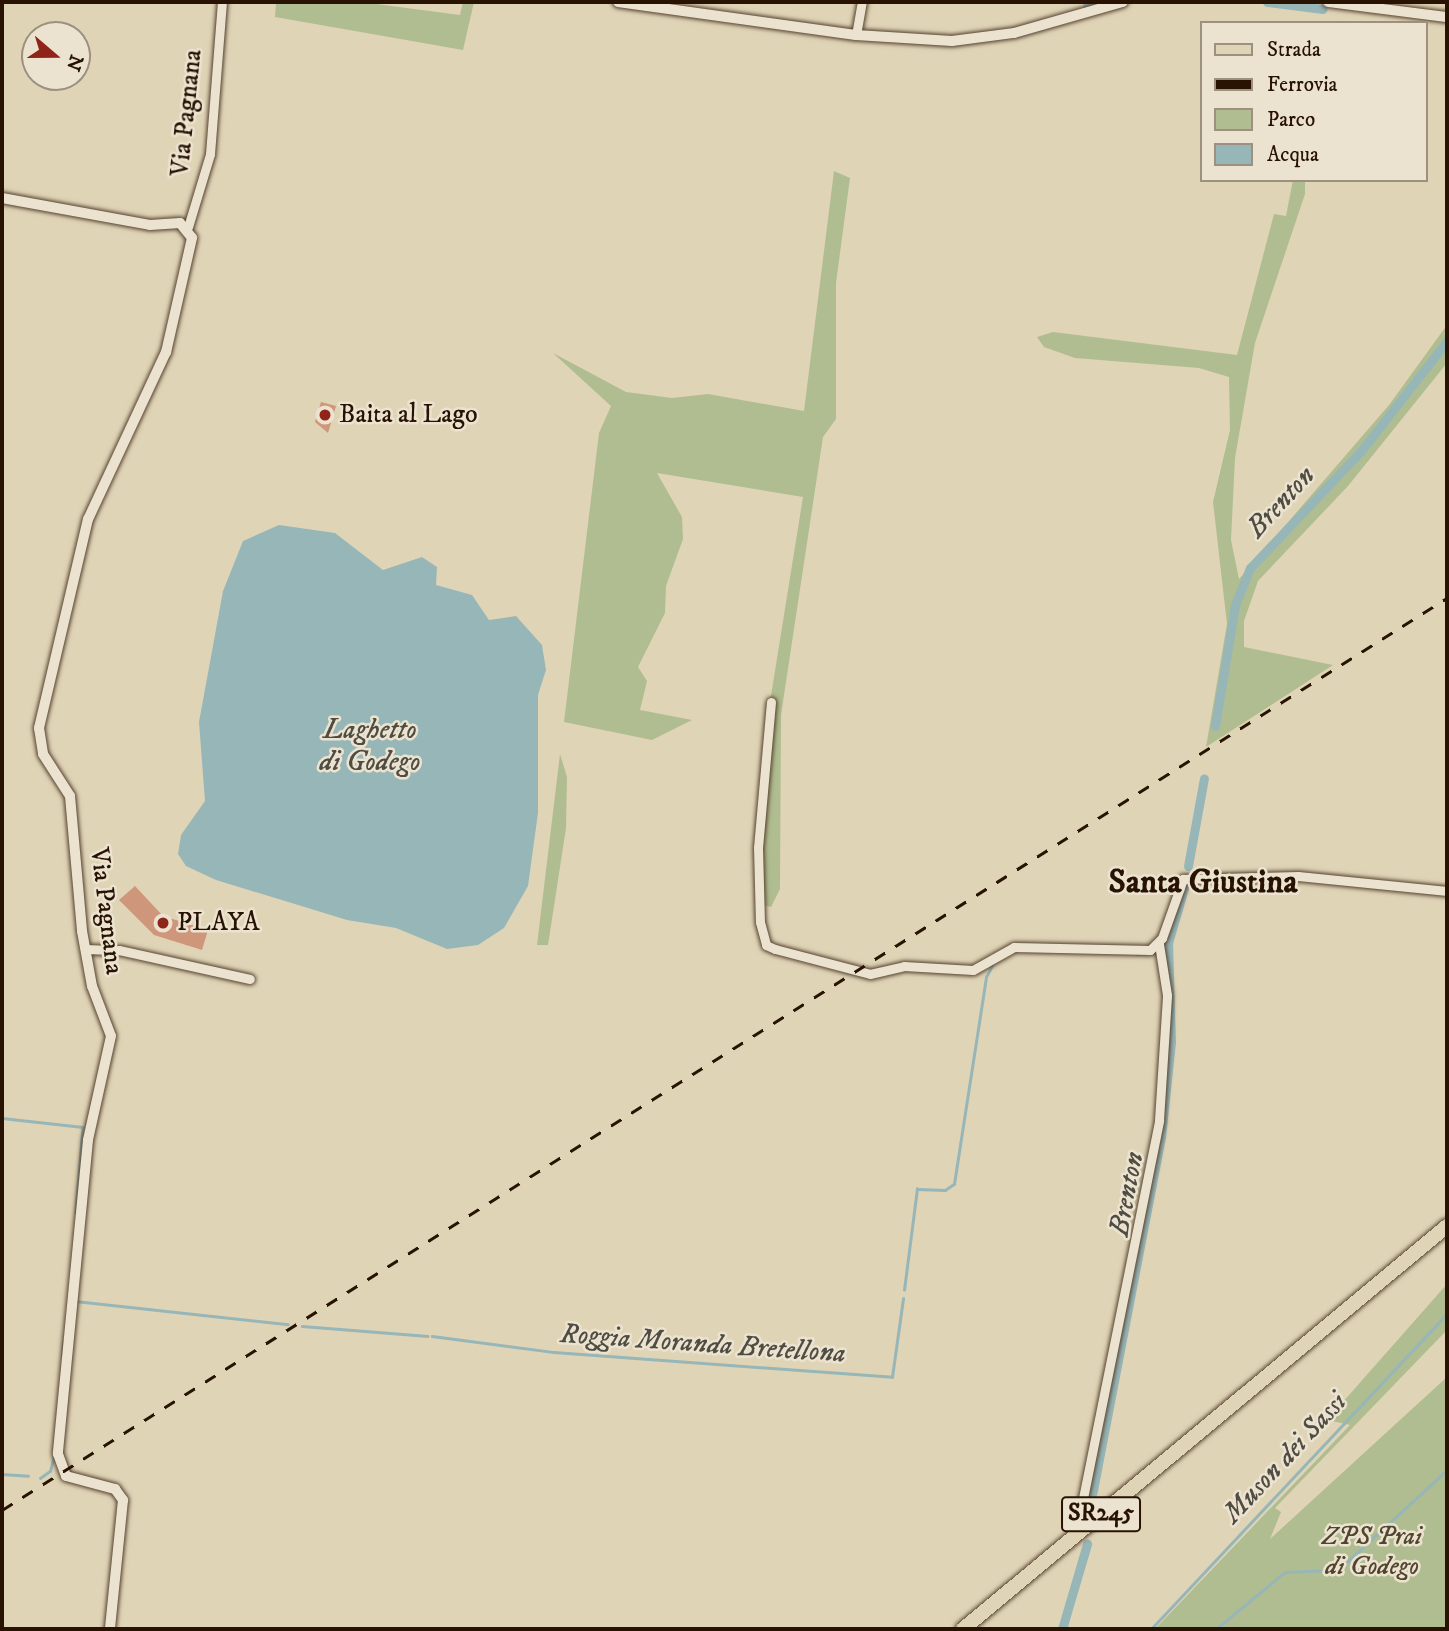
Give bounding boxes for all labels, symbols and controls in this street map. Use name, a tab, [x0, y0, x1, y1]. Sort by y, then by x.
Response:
north arrow	[21, 21, 91, 91]
legend	[1200, 21, 1428, 182]
text: Strada	[1267, 37, 1321, 63]
street label: Via Pagnana	[165, 48, 209, 178]
text: N	[61, 51, 88, 74]
text: Ferrovia	[1267, 72, 1337, 98]
text: Parco	[1267, 107, 1315, 133]
text: Acqua	[1267, 142, 1319, 168]
place label: Baita al Lago	[339, 399, 478, 431]
marker: Baita al Lago	[317, 407, 333, 423]
water label: Brenton	[1240, 459, 1322, 545]
water label: Laghetto di Godego	[320, 713, 420, 779]
street label: Via Pagnana	[83, 846, 129, 976]
district label: Santa Giustina	[1109, 863, 1297, 903]
place label: PLAYA	[177, 907, 260, 939]
marker: PLAYA	[155, 915, 171, 931]
water label: Brenton	[1102, 1149, 1152, 1239]
water label: Roggia Moranda Bretellona	[559, 1317, 847, 1371]
water label: Muson dei Sassi	[1216, 1386, 1354, 1530]
road number: SR245	[1061, 1494, 1141, 1534]
park label: ZPS Prai di Godego	[1322, 1521, 1422, 1582]

